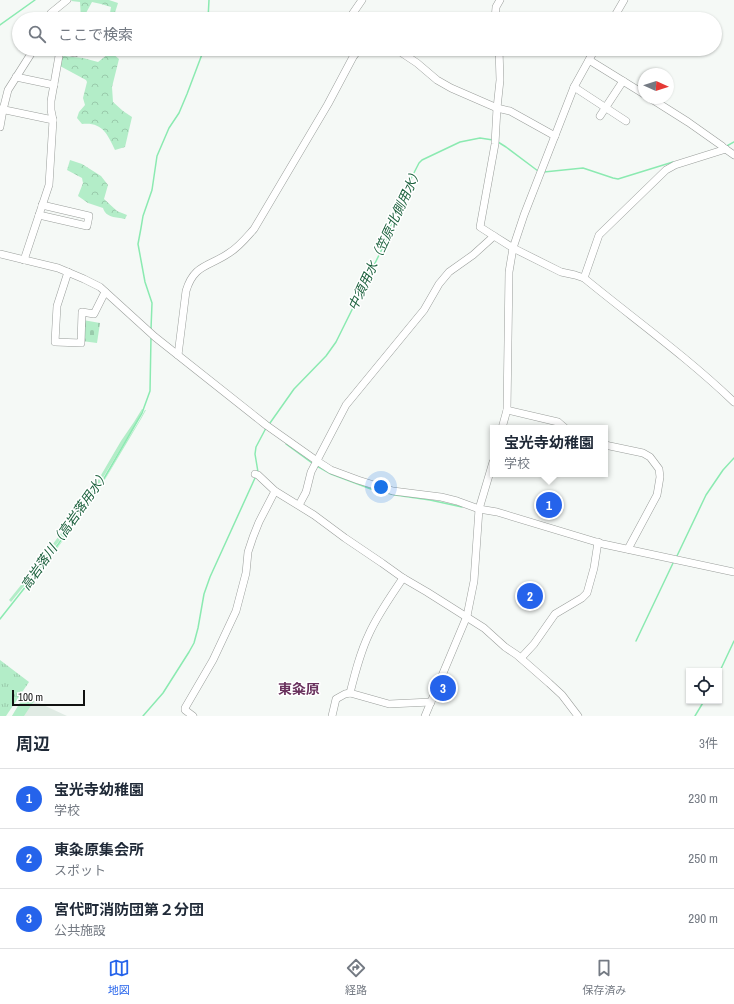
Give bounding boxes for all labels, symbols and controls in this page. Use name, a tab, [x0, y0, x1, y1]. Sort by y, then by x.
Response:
search box	[12, 12, 722, 56]
icon: search	[26, 23, 48, 45]
text: ここで検索	[58, 24, 133, 45]
north arrow	[638, 68, 674, 104]
water label: 中須用水（笠原北側用水）	[344, 165, 426, 313]
popup	[490, 425, 608, 477]
text: 宝光寺幼稚園	[504, 432, 594, 453]
text: 学校	[504, 455, 530, 472]
water label: 高岩落川（高岩落用水）	[17, 467, 113, 593]
your location	[371, 477, 391, 497]
pin: 1	[536, 490, 562, 520]
pin: 2	[517, 581, 543, 611]
map controls	[686, 668, 722, 704]
button: locate	[686, 668, 722, 704]
pin: 3	[430, 673, 456, 703]
district label: 東粂原	[278, 680, 320, 698]
scale bar	[12, 688, 85, 707]
text: 100 m	[18, 690, 43, 704]
text: 周辺	[16, 732, 50, 755]
text: 3件	[699, 735, 718, 752]
text: 宝光寺幼稚園	[54, 779, 144, 800]
text: 1	[26, 790, 32, 807]
text: 230 m	[688, 790, 718, 807]
text: 学校	[54, 802, 80, 819]
text: 東粂原集会所	[54, 839, 144, 860]
text: 2	[26, 850, 32, 867]
text: 250 m	[688, 850, 718, 867]
text: スポット	[54, 862, 106, 879]
text: 宮代町消防団第２分団	[54, 899, 204, 920]
text: 3	[26, 910, 32, 927]
text: 290 m	[688, 910, 718, 927]
text: 公共施設	[54, 922, 106, 939]
tab: 地図	[108, 957, 130, 997]
tab: 経路	[345, 957, 367, 997]
tab: 保存済み	[582, 957, 626, 997]

